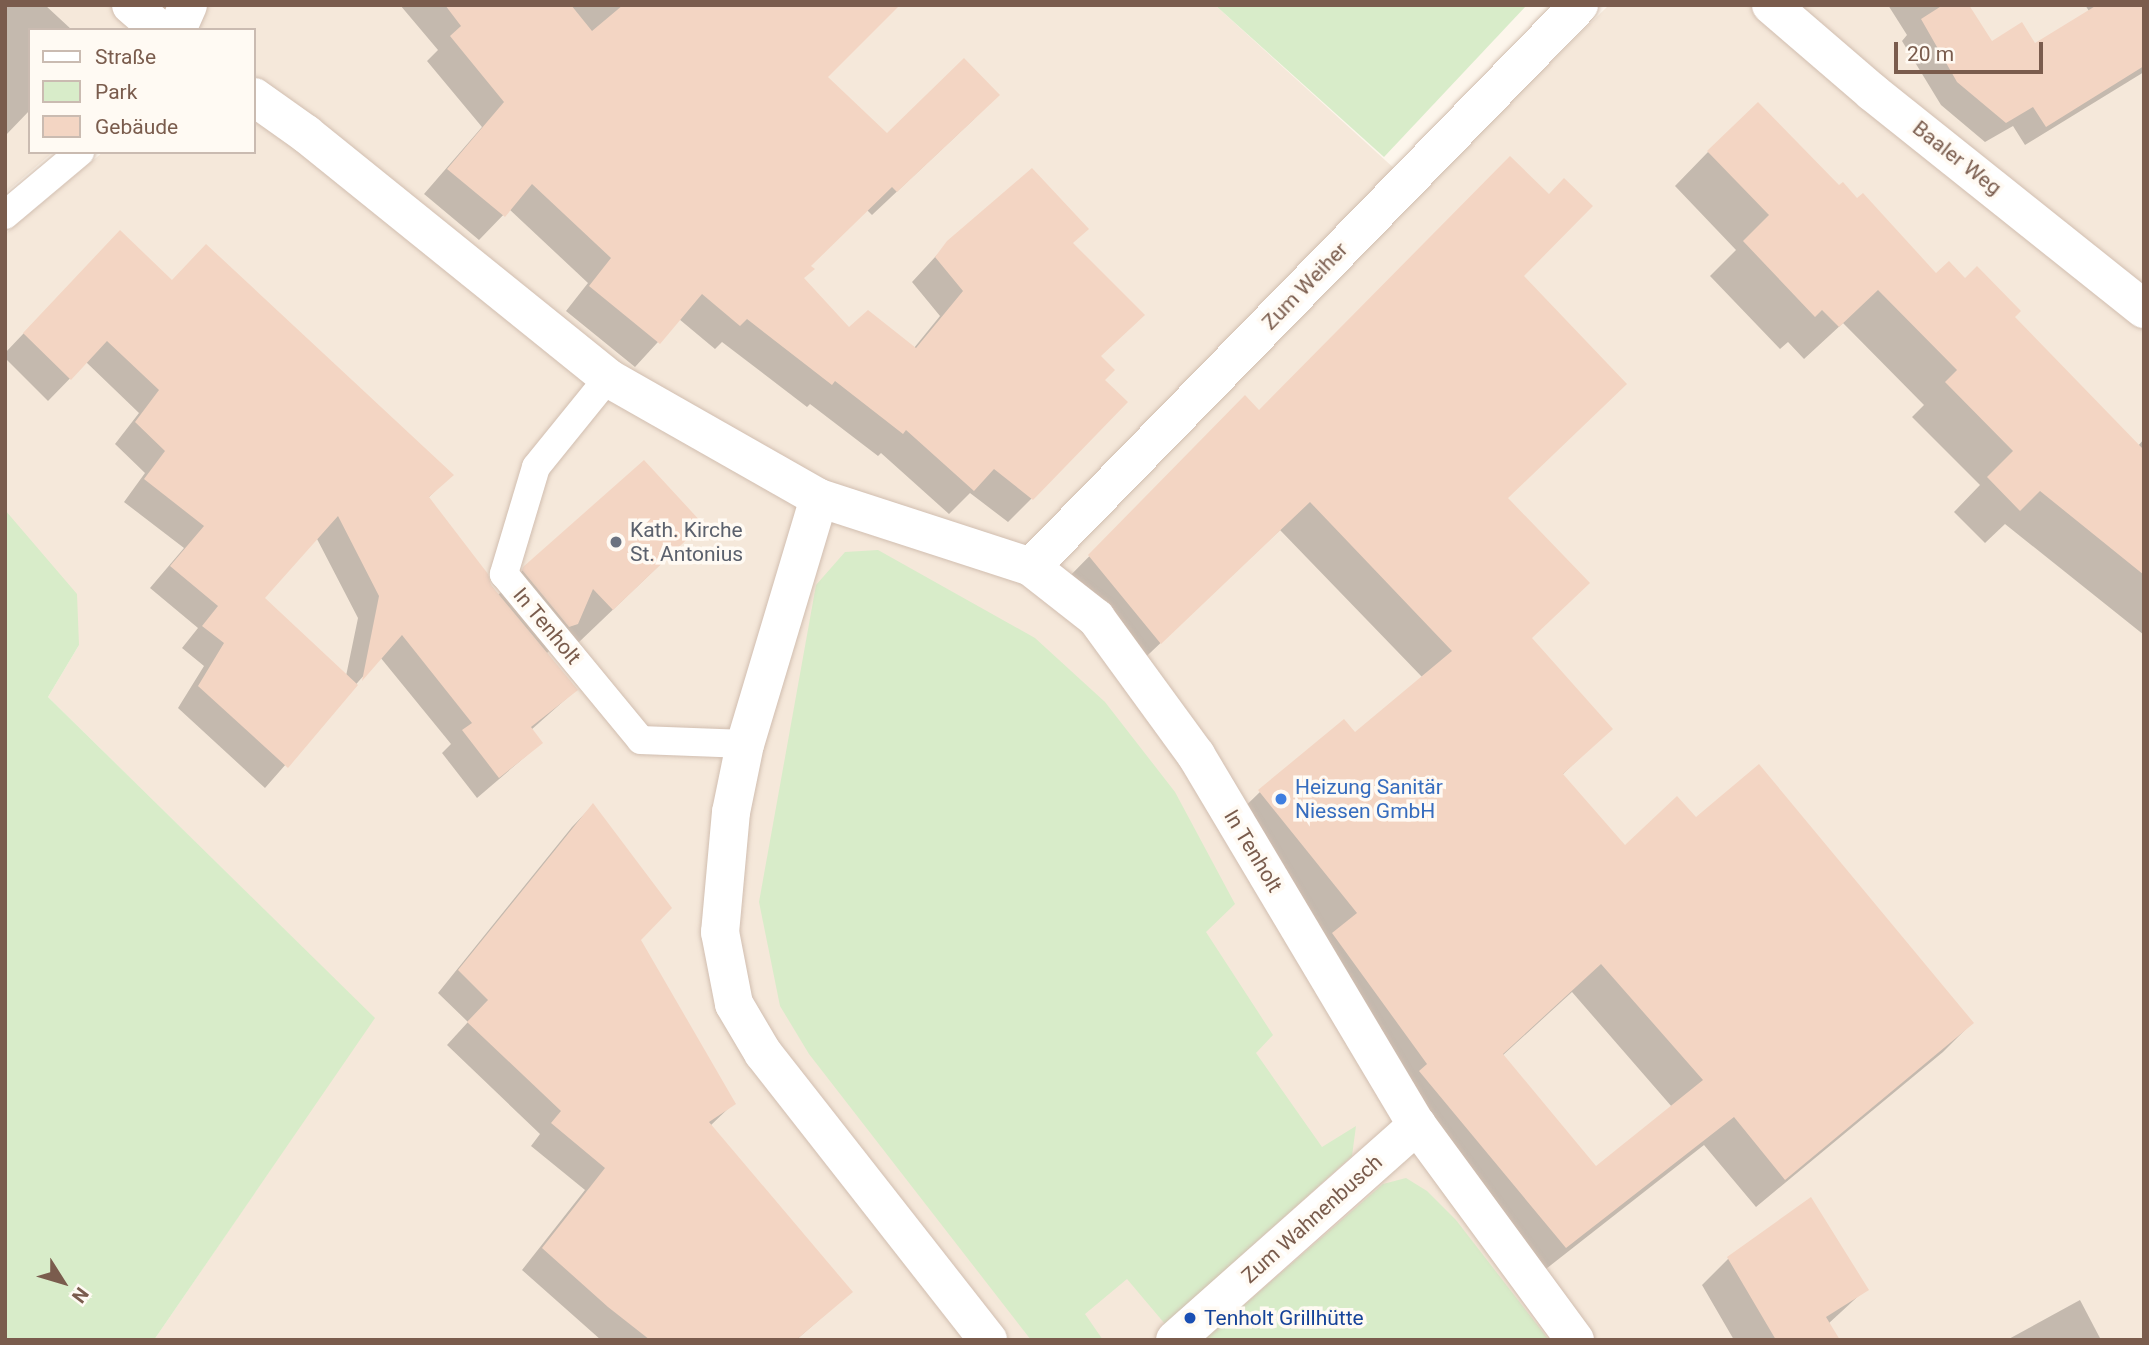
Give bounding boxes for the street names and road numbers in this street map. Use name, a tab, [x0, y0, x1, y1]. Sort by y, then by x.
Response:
street label: Baaler Weg	[1908, 116, 2006, 200]
street label: Zum Weiher	[1257, 237, 1353, 335]
street label: In Tenholt	[508, 583, 586, 669]
street label: In Tenholt	[1218, 805, 1288, 897]
street label: Zum Wahnenbusch	[1237, 1149, 1387, 1289]

